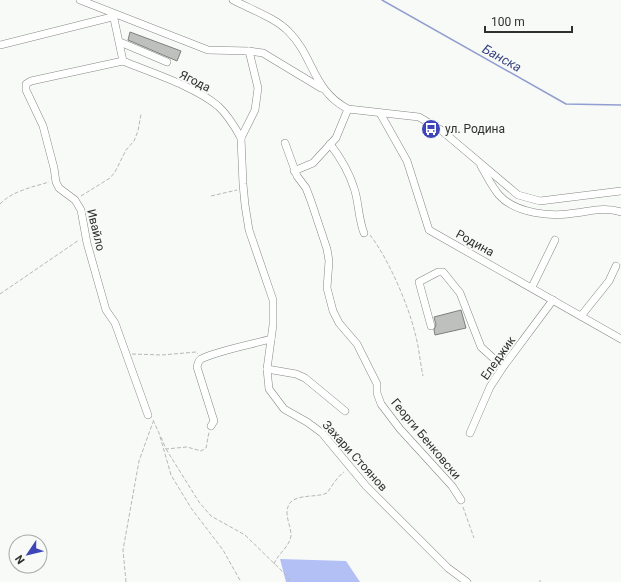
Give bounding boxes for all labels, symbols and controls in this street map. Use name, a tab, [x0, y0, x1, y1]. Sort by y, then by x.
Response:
scale bar	[485, 8, 572, 34]
text: 100 m	[491, 15, 525, 29]
water label: Банска	[480, 41, 524, 75]
street label: Ягода	[177, 67, 213, 95]
bus stop icon: ул. Родина	[420, 118, 442, 140]
place label: ул. Родина	[445, 122, 505, 136]
street label: Ивайло	[84, 208, 108, 253]
street label: Родина	[453, 227, 497, 259]
street label: Еледжик	[478, 333, 518, 382]
street label: Георги Бенковски	[388, 396, 464, 482]
street label: Захари Стоянов	[320, 418, 390, 494]
north arrow	[8, 534, 48, 574]
text: N	[13, 552, 28, 566]

